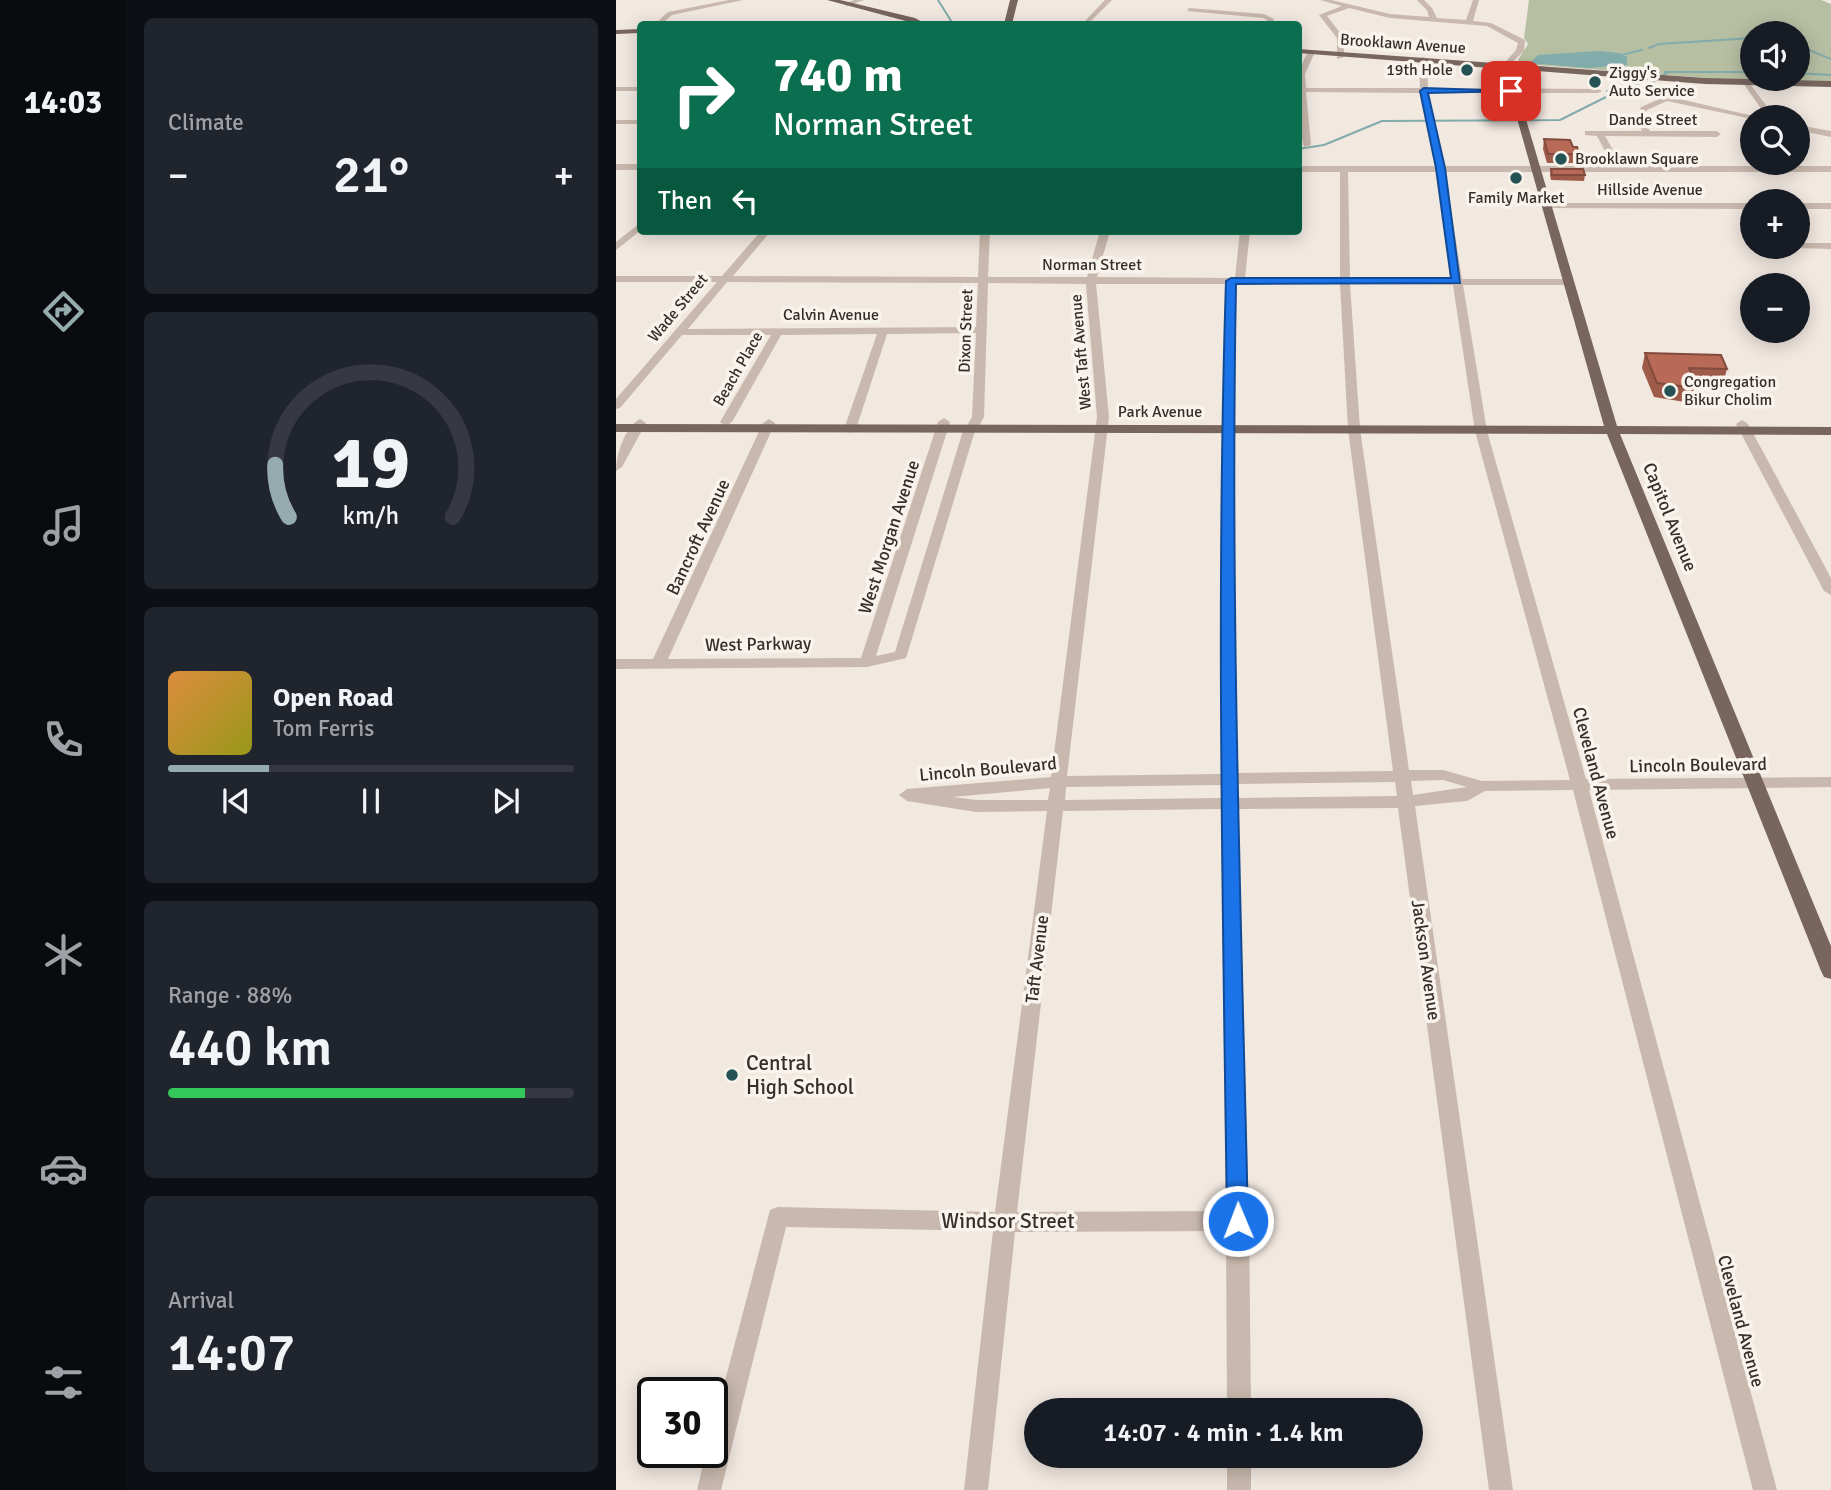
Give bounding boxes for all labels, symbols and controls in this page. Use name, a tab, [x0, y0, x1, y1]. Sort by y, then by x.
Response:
map controls	[1740, 21, 1810, 343]
button: sound	[1740, 21, 1810, 91]
street label: Brooklawn Avenue	[1339, 30, 1467, 58]
text: 740 m	[773, 45, 903, 105]
icon: right	[658, 49, 749, 140]
place label: 19th Hole	[1386, 60, 1453, 80]
pin	[1481, 61, 1541, 121]
marker: 19th Hole	[1459, 62, 1475, 78]
place label: Ziggy's Auto Service	[1609, 63, 1695, 101]
icon: arrive	[1492, 72, 1530, 110]
marker: Ziggy's Auto Service	[1587, 74, 1603, 90]
text: 14:03	[24, 83, 102, 122]
text: Norman Street	[773, 105, 973, 144]
button: search	[1740, 105, 1810, 175]
text: Climate	[168, 108, 244, 137]
street label: Dande Street	[1609, 110, 1698, 130]
text: 21°	[333, 143, 409, 207]
place label: Brooklawn Square	[1575, 149, 1699, 169]
marker: Brooklawn Square	[1553, 151, 1569, 167]
text: −	[168, 152, 189, 199]
text: +	[553, 152, 574, 199]
marker: Family Market	[1508, 170, 1524, 186]
street label: Hillside Avenue	[1597, 180, 1703, 200]
icon: left	[726, 182, 764, 220]
text: Then	[658, 185, 712, 217]
place label: Family Market	[1468, 188, 1565, 208]
button: +	[1740, 189, 1810, 259]
street label: Norman Street	[1042, 255, 1142, 275]
street label: Wade Street	[644, 270, 713, 346]
button: −	[1740, 273, 1810, 343]
icon: directions	[39, 287, 88, 336]
street label: Dixon Street	[955, 288, 977, 373]
street label: West Taft Avenue	[1066, 293, 1096, 411]
street label: Calvin Avenue	[783, 305, 879, 325]
street label: Beach Place	[709, 328, 767, 410]
place label: Congregation Bikur Cholim	[1684, 372, 1776, 410]
marker: Congregation Bikur Cholim	[1662, 383, 1678, 399]
street label: Park Avenue	[1118, 402, 1202, 422]
text: 19	[332, 419, 410, 508]
street label: West Morgan Avenue	[854, 457, 924, 617]
street label: Capitol Avenue	[1638, 459, 1702, 575]
street label: Bancroft Avenue	[661, 475, 735, 599]
text: km/h	[343, 499, 399, 530]
icon: music	[39, 501, 88, 550]
street label: West Parkway	[705, 632, 812, 656]
text: Open Road	[273, 682, 394, 714]
street label: Cleveland Avenue	[1568, 705, 1624, 841]
text: Tom Ferris	[273, 714, 374, 743]
icon: phone	[39, 715, 88, 764]
street label: Lincoln Boulevard	[918, 752, 1058, 786]
street label: Lincoln Boulevard	[1629, 753, 1767, 777]
icon: previous	[217, 782, 255, 820]
icon: pause	[352, 782, 390, 820]
icon: next	[487, 782, 525, 820]
street label: Jackson Avenue	[1407, 898, 1445, 1022]
street label: Taft Avenue	[1021, 914, 1053, 1004]
icon: climate	[39, 930, 88, 979]
text: Range · 88%	[168, 981, 292, 1010]
text: 440 km	[168, 1016, 332, 1080]
place label: Central High School	[746, 1050, 854, 1100]
marker: Central High School	[724, 1067, 740, 1083]
icon: car	[39, 1144, 88, 1193]
position arrow	[1201, 1184, 1275, 1258]
street label: Windsor Street	[941, 1208, 1075, 1234]
street label: Cleveland Avenue	[1713, 1253, 1769, 1389]
text: Arrival	[168, 1286, 234, 1315]
text: 14:07	[168, 1321, 295, 1385]
icon: filters	[39, 1358, 88, 1407]
speed limit sign: 30	[637, 1377, 728, 1468]
text: 14:07 · 4 min · 1.4 km	[1103, 1417, 1344, 1449]

